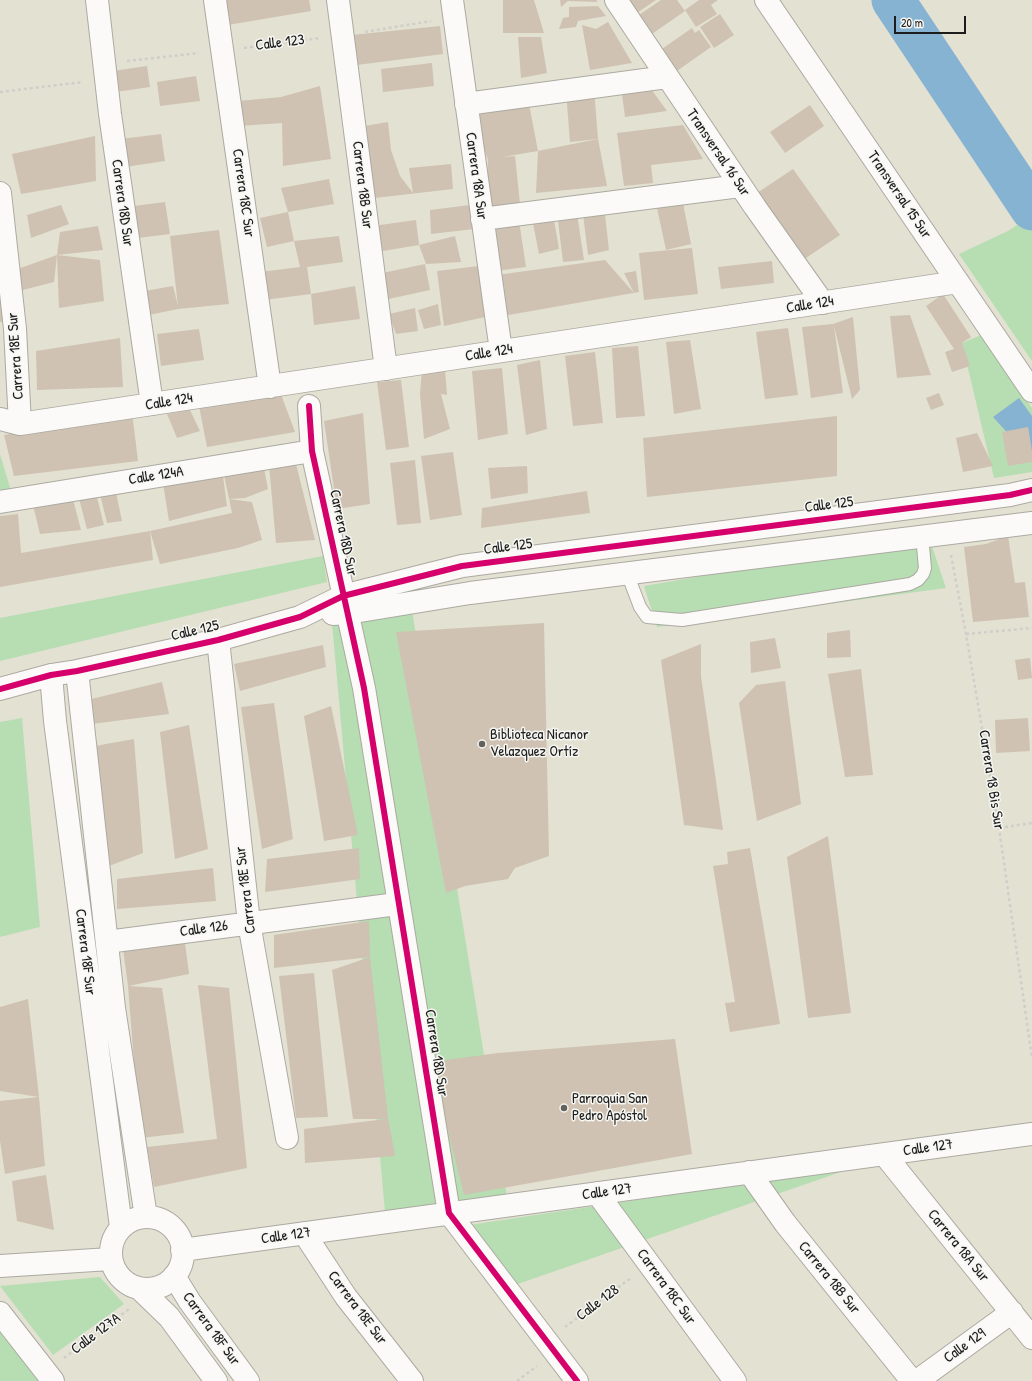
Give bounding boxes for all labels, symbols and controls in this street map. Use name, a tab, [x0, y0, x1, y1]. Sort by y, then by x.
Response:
scale bar	[896, 8, 968, 34]
text: 20 m	[901, 14, 923, 31]
street label: Calle 123	[255, 31, 305, 55]
street label: Transversal 16 Sur	[682, 106, 754, 200]
street label: Carrera 18A Sur	[461, 131, 491, 221]
street label: Carrera 18B Sur	[348, 140, 376, 230]
street label: Carrera 18C Sur	[228, 148, 258, 238]
street label: Transversal 15 Sur	[863, 148, 935, 242]
street label: Carrera 18D Sur	[107, 158, 137, 248]
street label: Calle 124	[785, 292, 835, 318]
street label: Carrera 18E Sur	[4, 312, 28, 400]
street label: Calle 124	[464, 340, 514, 366]
street label: Calle 124	[144, 389, 194, 415]
street label: Calle 124A	[127, 463, 185, 489]
street label: Carrera 18D Sur	[325, 488, 361, 578]
street label: Calle 125	[804, 493, 854, 517]
street label: Calle 125	[483, 535, 533, 559]
street label: Calle 125	[169, 617, 221, 645]
place label: Biblioteca Nicanor Velazquez Ortíz	[490, 726, 588, 761]
street label: Carrera 18 Bis Sur	[974, 729, 1008, 831]
marker: Biblioteca Nicanor Velazquez Ortíz	[477, 739, 487, 749]
street label: Carrera 18E Sur	[232, 846, 260, 934]
street label: Carrera 18F Sur	[71, 908, 99, 996]
street label: Calle 126	[179, 917, 229, 941]
street label: Carrera 18D Sur	[420, 1008, 452, 1098]
place label: Parroquia San Pedro Apóstol	[572, 1090, 648, 1125]
marker: Parroquia San Pedro Apóstol	[559, 1103, 569, 1113]
street label: Calle 127	[902, 1136, 954, 1160]
street label: Calle 127	[581, 1180, 633, 1204]
street label: Carrera 18A Sur	[923, 1206, 993, 1286]
street label: Calle 127	[260, 1224, 312, 1248]
street label: Carrera 18B Sur	[794, 1238, 864, 1318]
street label: Carrera 18C Sur	[633, 1246, 699, 1328]
street label: Carrera 18E Sur	[324, 1268, 390, 1348]
street label: Calle 128	[573, 1281, 623, 1325]
street label: Carrera 18F Sur	[178, 1289, 244, 1369]
street label: Calle 127A	[68, 1310, 124, 1358]
street label: Calle 129	[940, 1325, 990, 1367]

